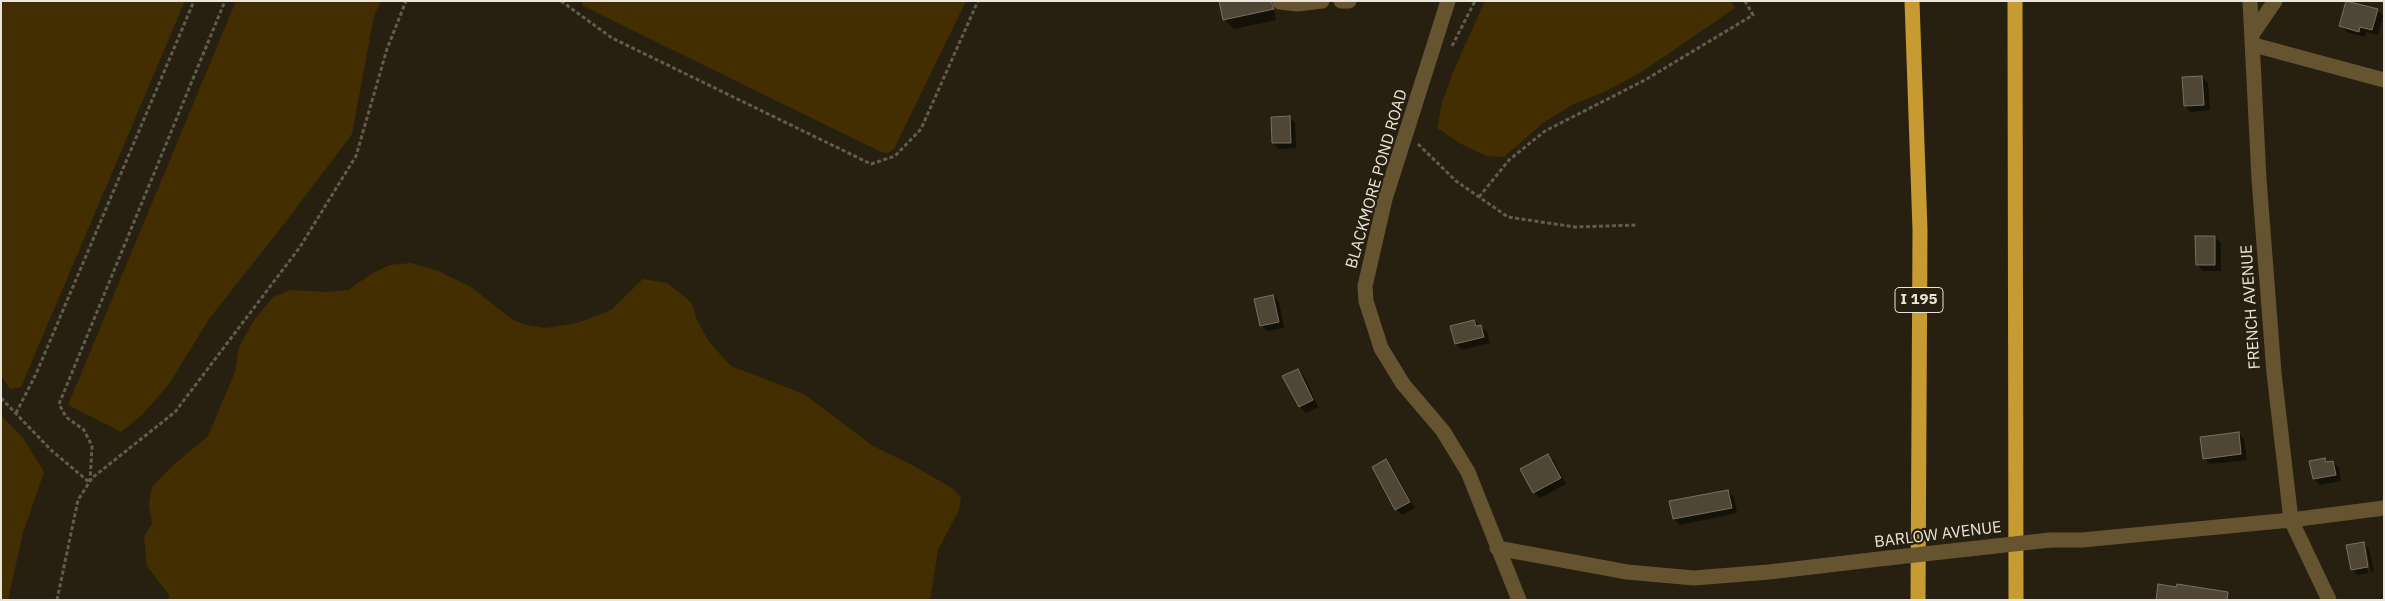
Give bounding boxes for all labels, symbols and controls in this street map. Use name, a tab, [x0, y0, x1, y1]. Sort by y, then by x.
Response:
street label: BLACKMORE POND ROAD	[1342, 87, 1412, 271]
street label: FRENCH AVENUE	[2237, 244, 2265, 370]
road number: I 195	[1895, 288, 1943, 312]
street label: BARLOW AVENUE	[1873, 518, 2003, 552]

